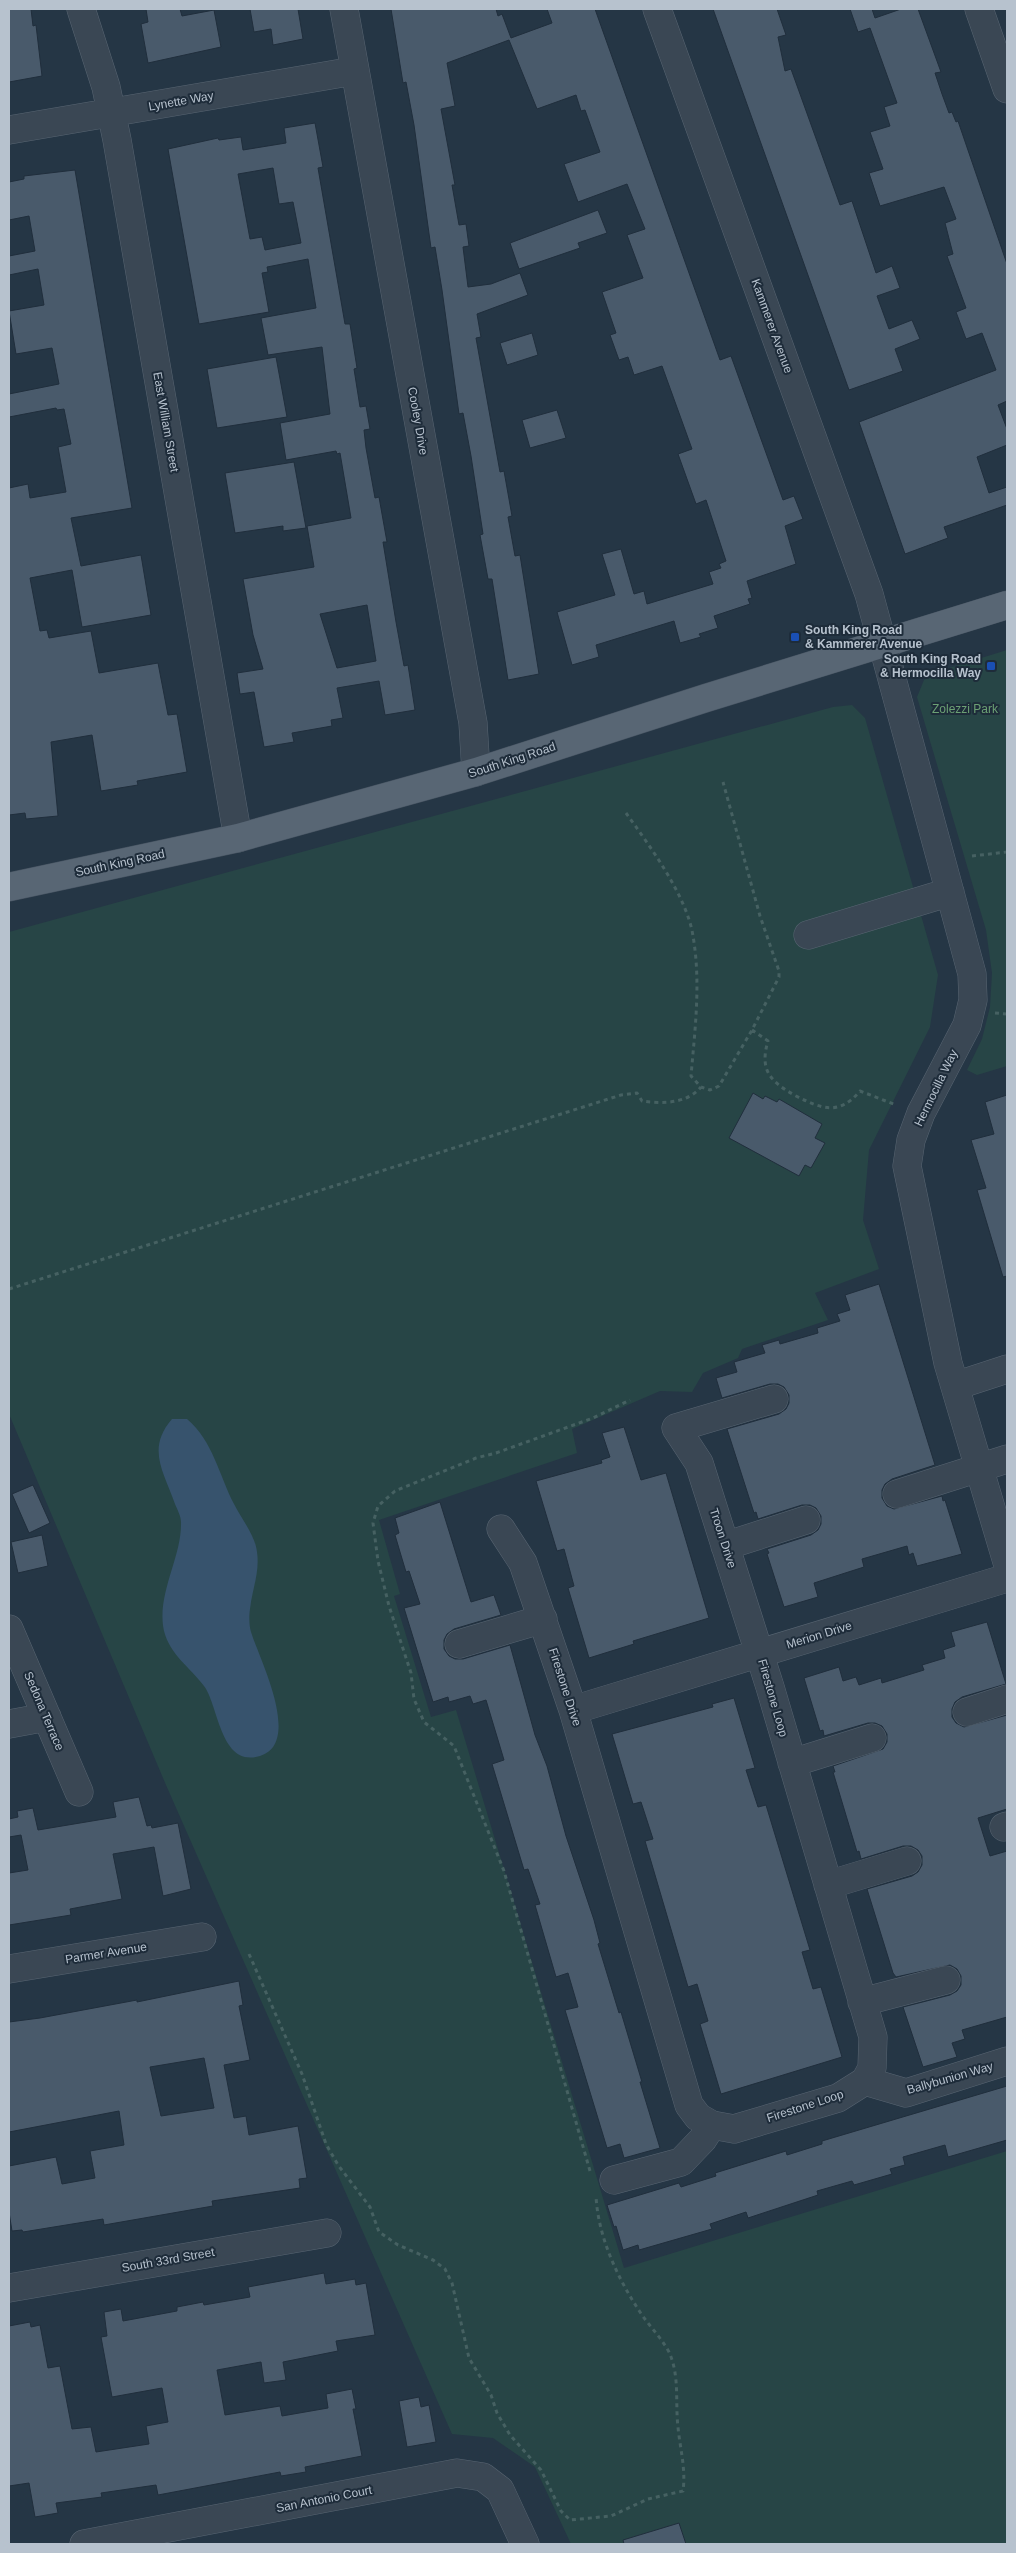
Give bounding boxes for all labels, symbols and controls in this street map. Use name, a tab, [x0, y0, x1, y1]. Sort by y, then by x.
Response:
street label: Lynette Way	[147, 88, 215, 114]
street label: Kammerer Avenue	[748, 277, 796, 375]
street label: East William Street	[150, 371, 182, 474]
street label: Cooley Drive	[405, 386, 431, 456]
place label: South King Road & Kammerer Avenue	[805, 623, 922, 651]
marker: South King Road & Kammerer Avenue	[789, 631, 801, 643]
place label: South King Road & Hermocilla Way	[880, 652, 981, 680]
marker: South King Road & Hermocilla Way	[985, 660, 997, 672]
park label: Zolezzi Park	[932, 702, 999, 716]
street label: South King Road	[467, 739, 557, 781]
street label: South King Road	[74, 847, 166, 879]
street label: Hermocilla Way	[911, 1047, 961, 1129]
street label: Troon Drive	[707, 1506, 739, 1570]
street label: Merion Drive	[784, 1618, 854, 1652]
street label: Firestone Drive	[546, 1646, 584, 1728]
street label: Firestone Loop	[755, 1658, 791, 1739]
street label: Sedona Terrace	[21, 1669, 67, 1753]
street label: Parmer Avenue	[64, 1940, 148, 1966]
street label: Ballybunion Way	[905, 2059, 995, 2097]
street label: Firestone Loop	[765, 2087, 846, 2125]
street label: South 33rd Street	[120, 2245, 216, 2275]
street label: San Antonio Court	[275, 2483, 374, 2515]

